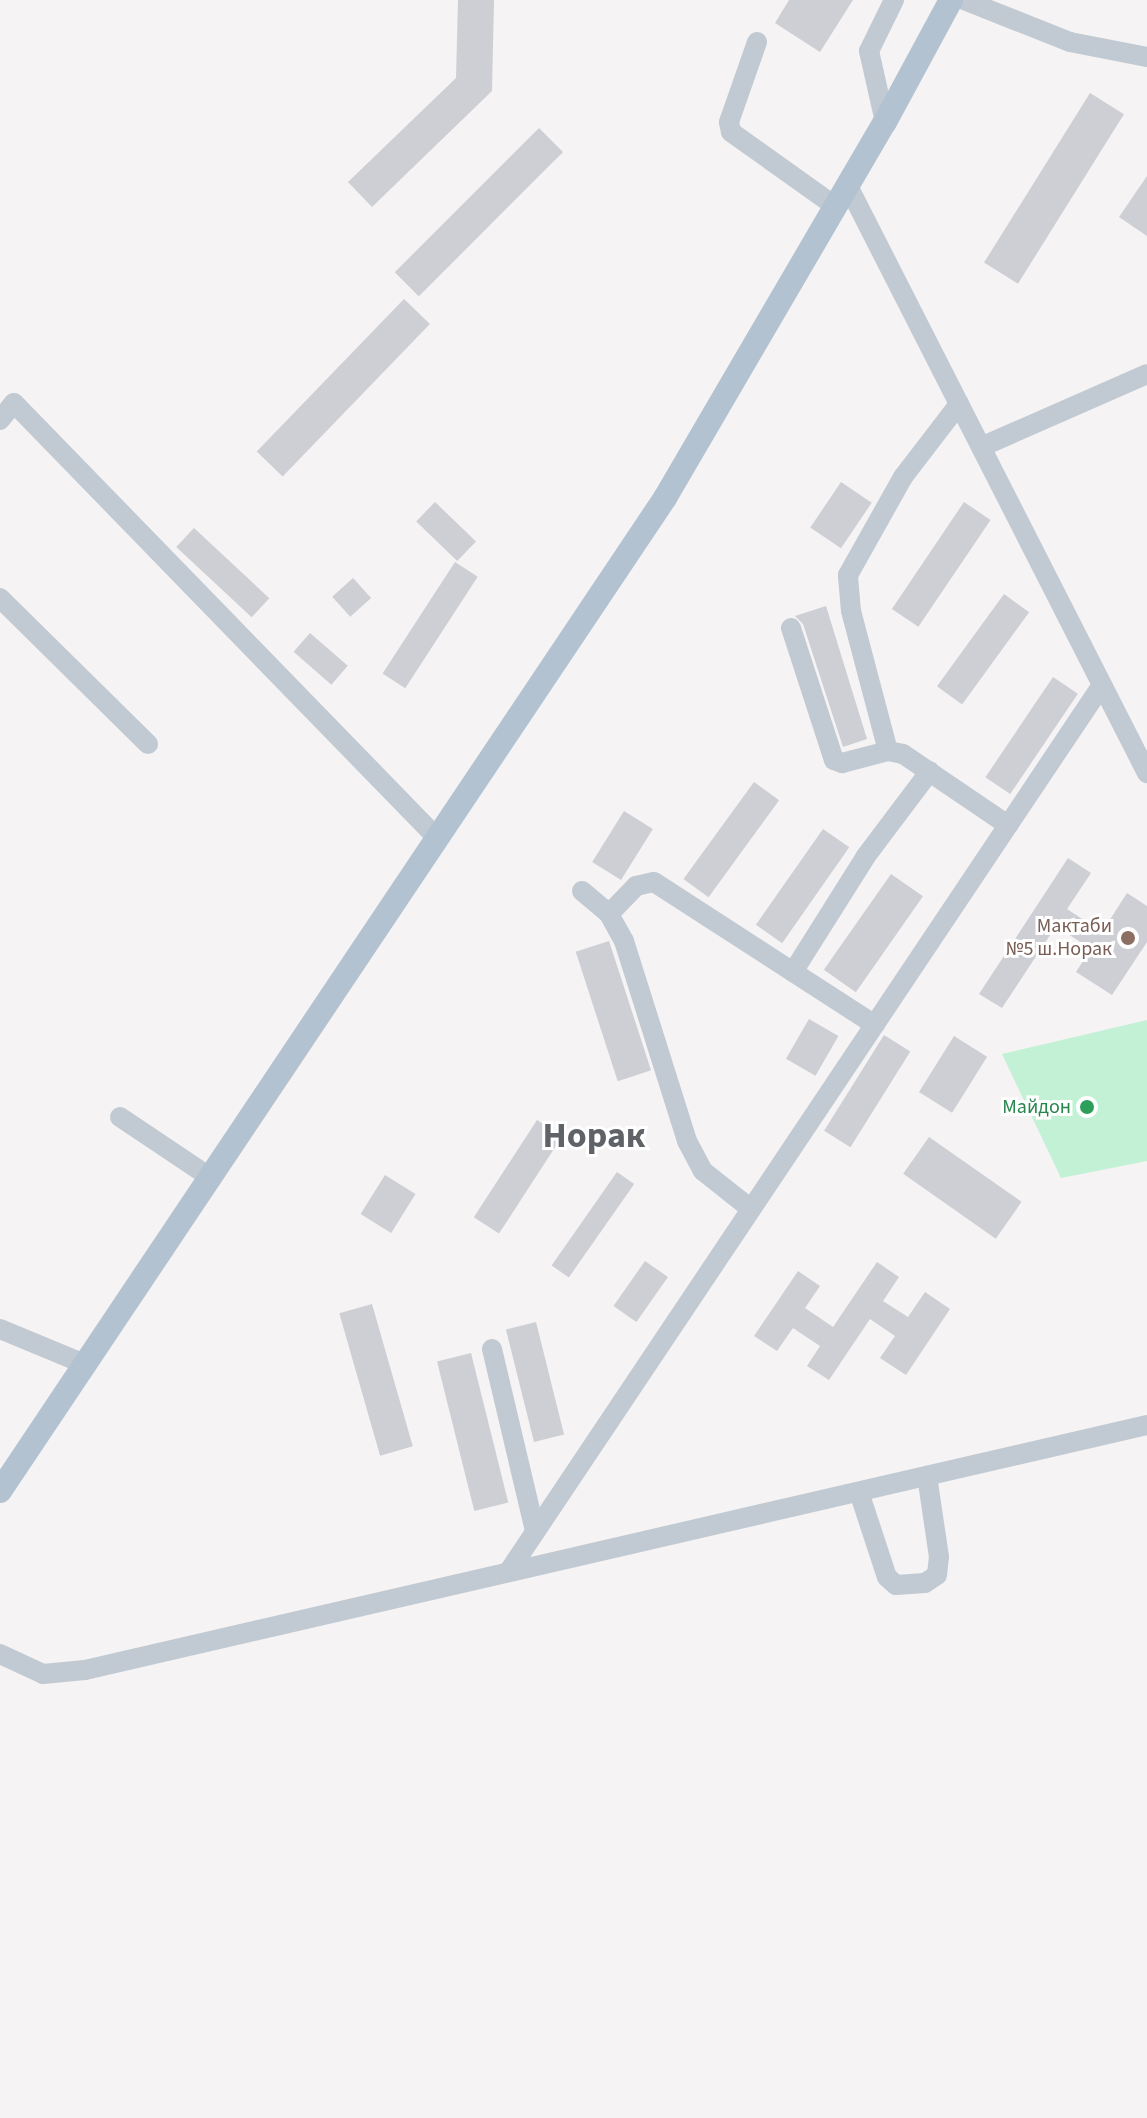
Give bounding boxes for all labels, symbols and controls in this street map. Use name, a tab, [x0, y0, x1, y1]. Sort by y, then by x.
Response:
place label: Мактаби №5 ш.Норак	[1006, 914, 1112, 961]
marker: Мактаби №5 ш.Норак	[1119, 929, 1137, 947]
place label: Майдон	[1002, 1095, 1071, 1119]
marker: Майдон	[1078, 1098, 1096, 1116]
district label: Норак	[542, 1114, 646, 1158]

